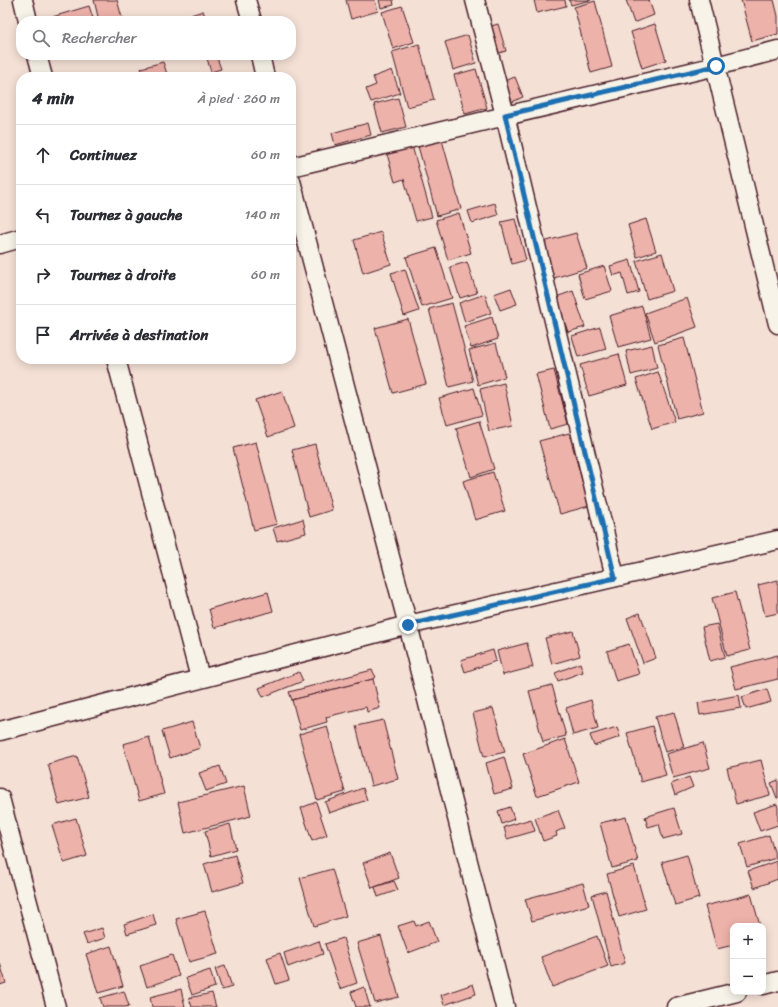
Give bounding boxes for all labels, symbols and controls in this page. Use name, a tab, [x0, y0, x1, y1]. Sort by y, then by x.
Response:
search box	[16, 16, 296, 60]
text: Rechercher	[62, 25, 137, 51]
icon: search	[30, 27, 52, 49]
route start	[707, 57, 725, 75]
text: 4 min	[32, 83, 74, 113]
text: À pied · 260 m	[197, 87, 280, 110]
text: Continuez	[70, 142, 137, 168]
text: 60 m	[251, 143, 280, 166]
icon: ahead	[32, 144, 54, 166]
text: Tournez à gauche	[70, 202, 182, 228]
text: 140 m	[245, 203, 280, 226]
icon: left	[32, 204, 54, 226]
text: Tournez à droite	[70, 262, 176, 288]
text: 60 m	[251, 263, 280, 286]
icon: right	[32, 264, 54, 286]
text: Arrivée à destination	[70, 322, 208, 348]
icon: arrive	[32, 324, 54, 346]
route end	[399, 616, 417, 634]
map controls	[730, 923, 766, 995]
button: +	[730, 923, 766, 959]
button: −	[730, 959, 766, 995]

